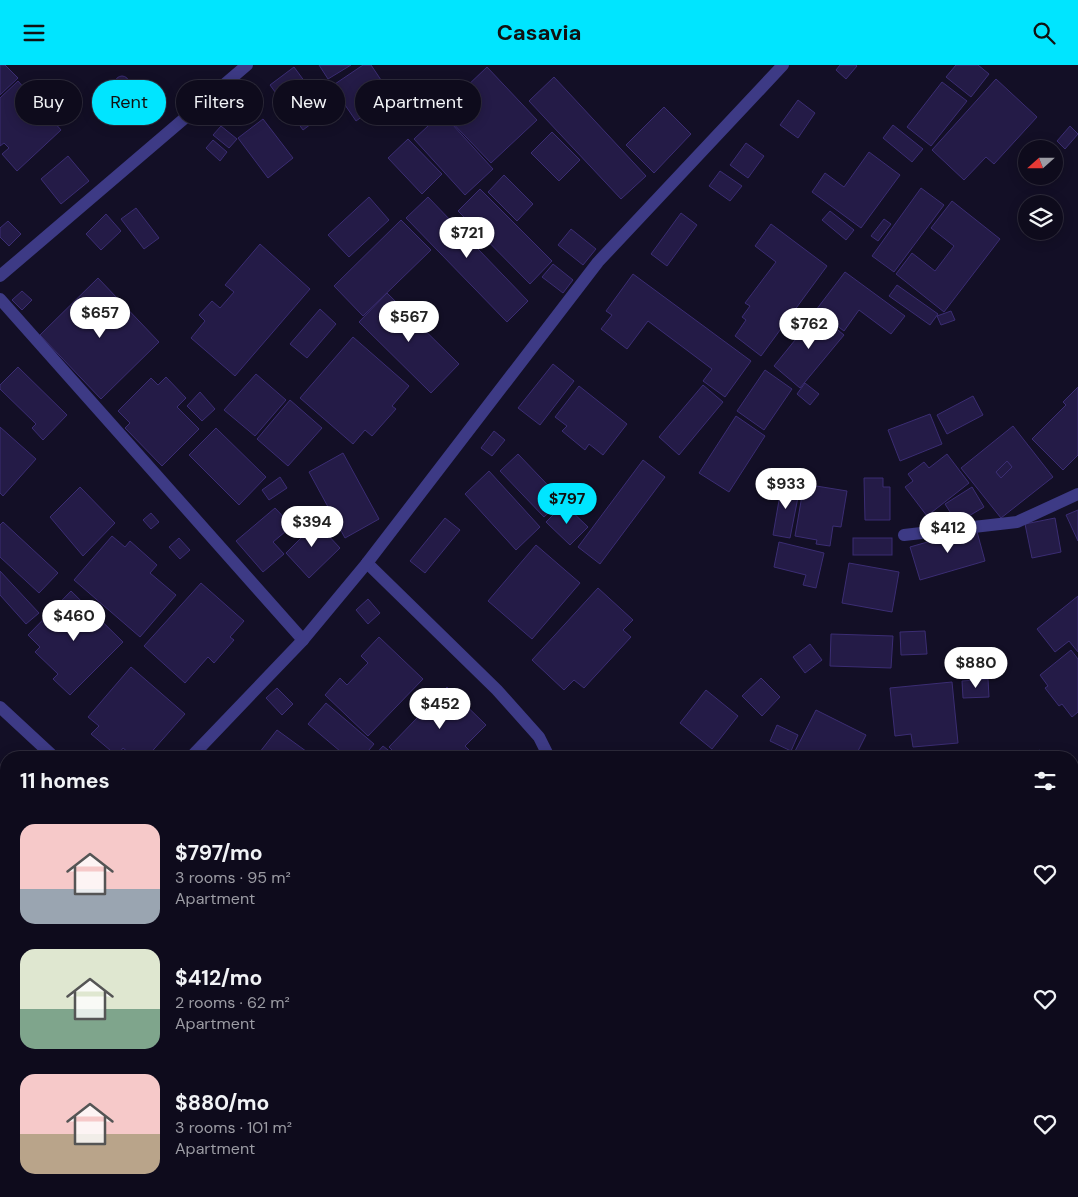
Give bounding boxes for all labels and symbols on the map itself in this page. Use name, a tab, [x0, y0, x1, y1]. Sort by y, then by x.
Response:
north arrow	[1018, 140, 1062, 185]
pin: $721	[437, 217, 497, 259]
pin: $657	[70, 297, 130, 339]
pin: $567	[379, 301, 439, 343]
pin: $762	[779, 307, 839, 350]
pin: $933	[756, 467, 816, 510]
pin: $797	[537, 483, 597, 525]
pin: $394	[282, 505, 342, 548]
pin: $412	[918, 511, 978, 554]
pin: $460	[44, 599, 104, 642]
pin: $880	[946, 647, 1006, 689]
pin: $452	[410, 687, 470, 730]

